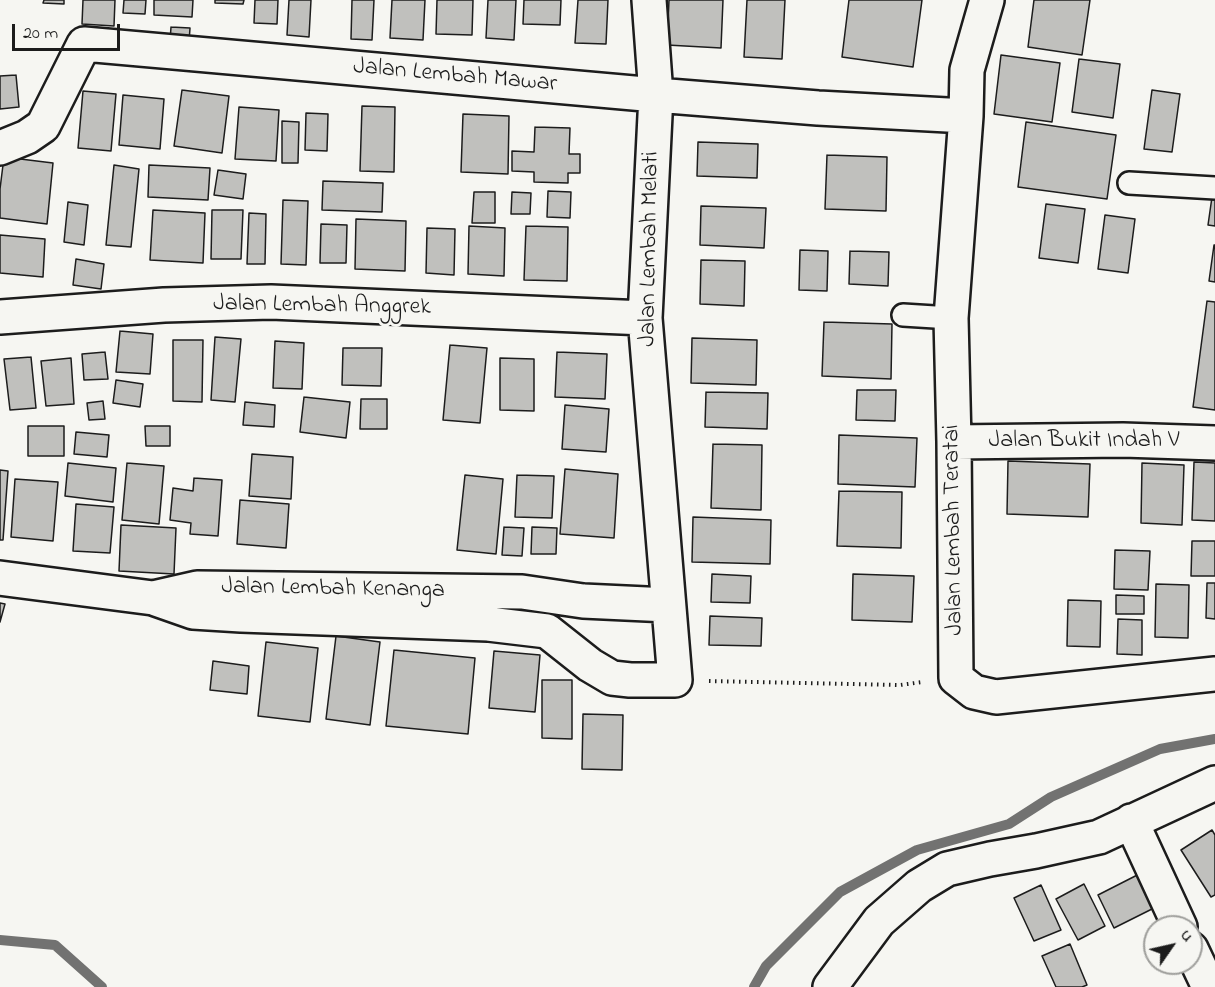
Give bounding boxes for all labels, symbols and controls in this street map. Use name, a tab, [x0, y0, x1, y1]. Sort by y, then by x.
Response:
scale bar	[15, 12, 123, 50]
text: 20 m	[23, 21, 58, 47]
street label: Jalan Lembah Mawar	[352, 54, 558, 100]
street label: Jalan Lembah Melati	[635, 151, 667, 347]
street label: Jalan Lembah Anggrek	[213, 291, 431, 323]
street label: Jalan Lembah Teratai	[939, 424, 971, 636]
street label: Jalan Bukit Indah V	[989, 428, 1179, 456]
street label: Jalan Lembah Kenanga	[221, 574, 445, 606]
north arrow	[1143, 915, 1203, 975]
text: U	[1173, 925, 1199, 947]

